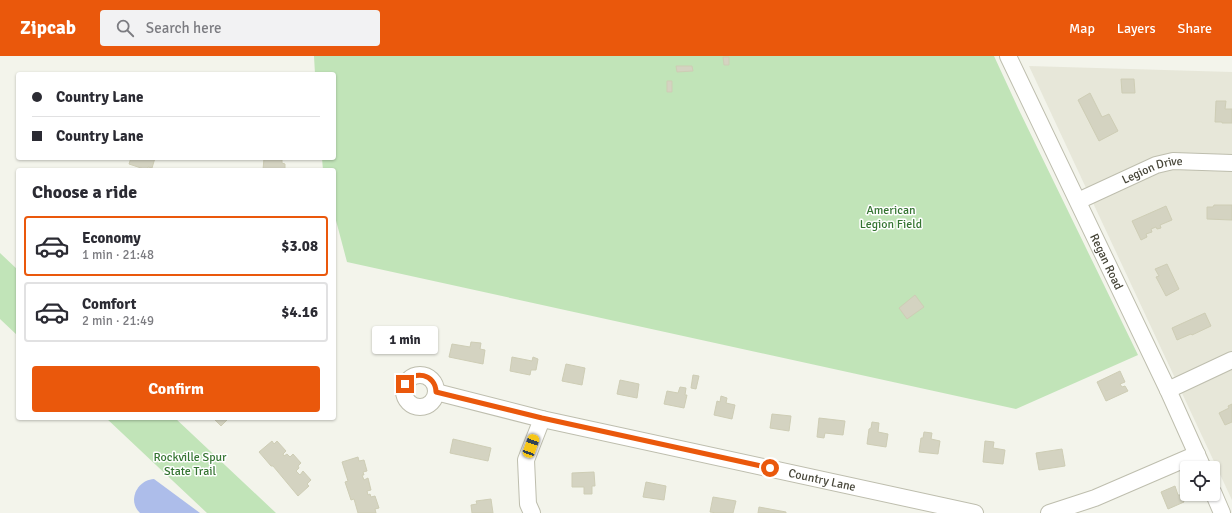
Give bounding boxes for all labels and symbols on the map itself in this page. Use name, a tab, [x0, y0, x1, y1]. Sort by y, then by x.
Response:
street label: Legion Drive	[1120, 154, 1183, 188]
park label: American Legion Field	[860, 203, 922, 232]
street label: Regan Road	[1086, 231, 1126, 292]
callout: 1 min	[372, 326, 438, 354]
route end	[396, 375, 414, 393]
car	[521, 433, 541, 459]
park label: Rockville Spur State Trail	[154, 450, 227, 479]
route start	[761, 459, 779, 477]
street label: Country Lane	[787, 466, 857, 495]

